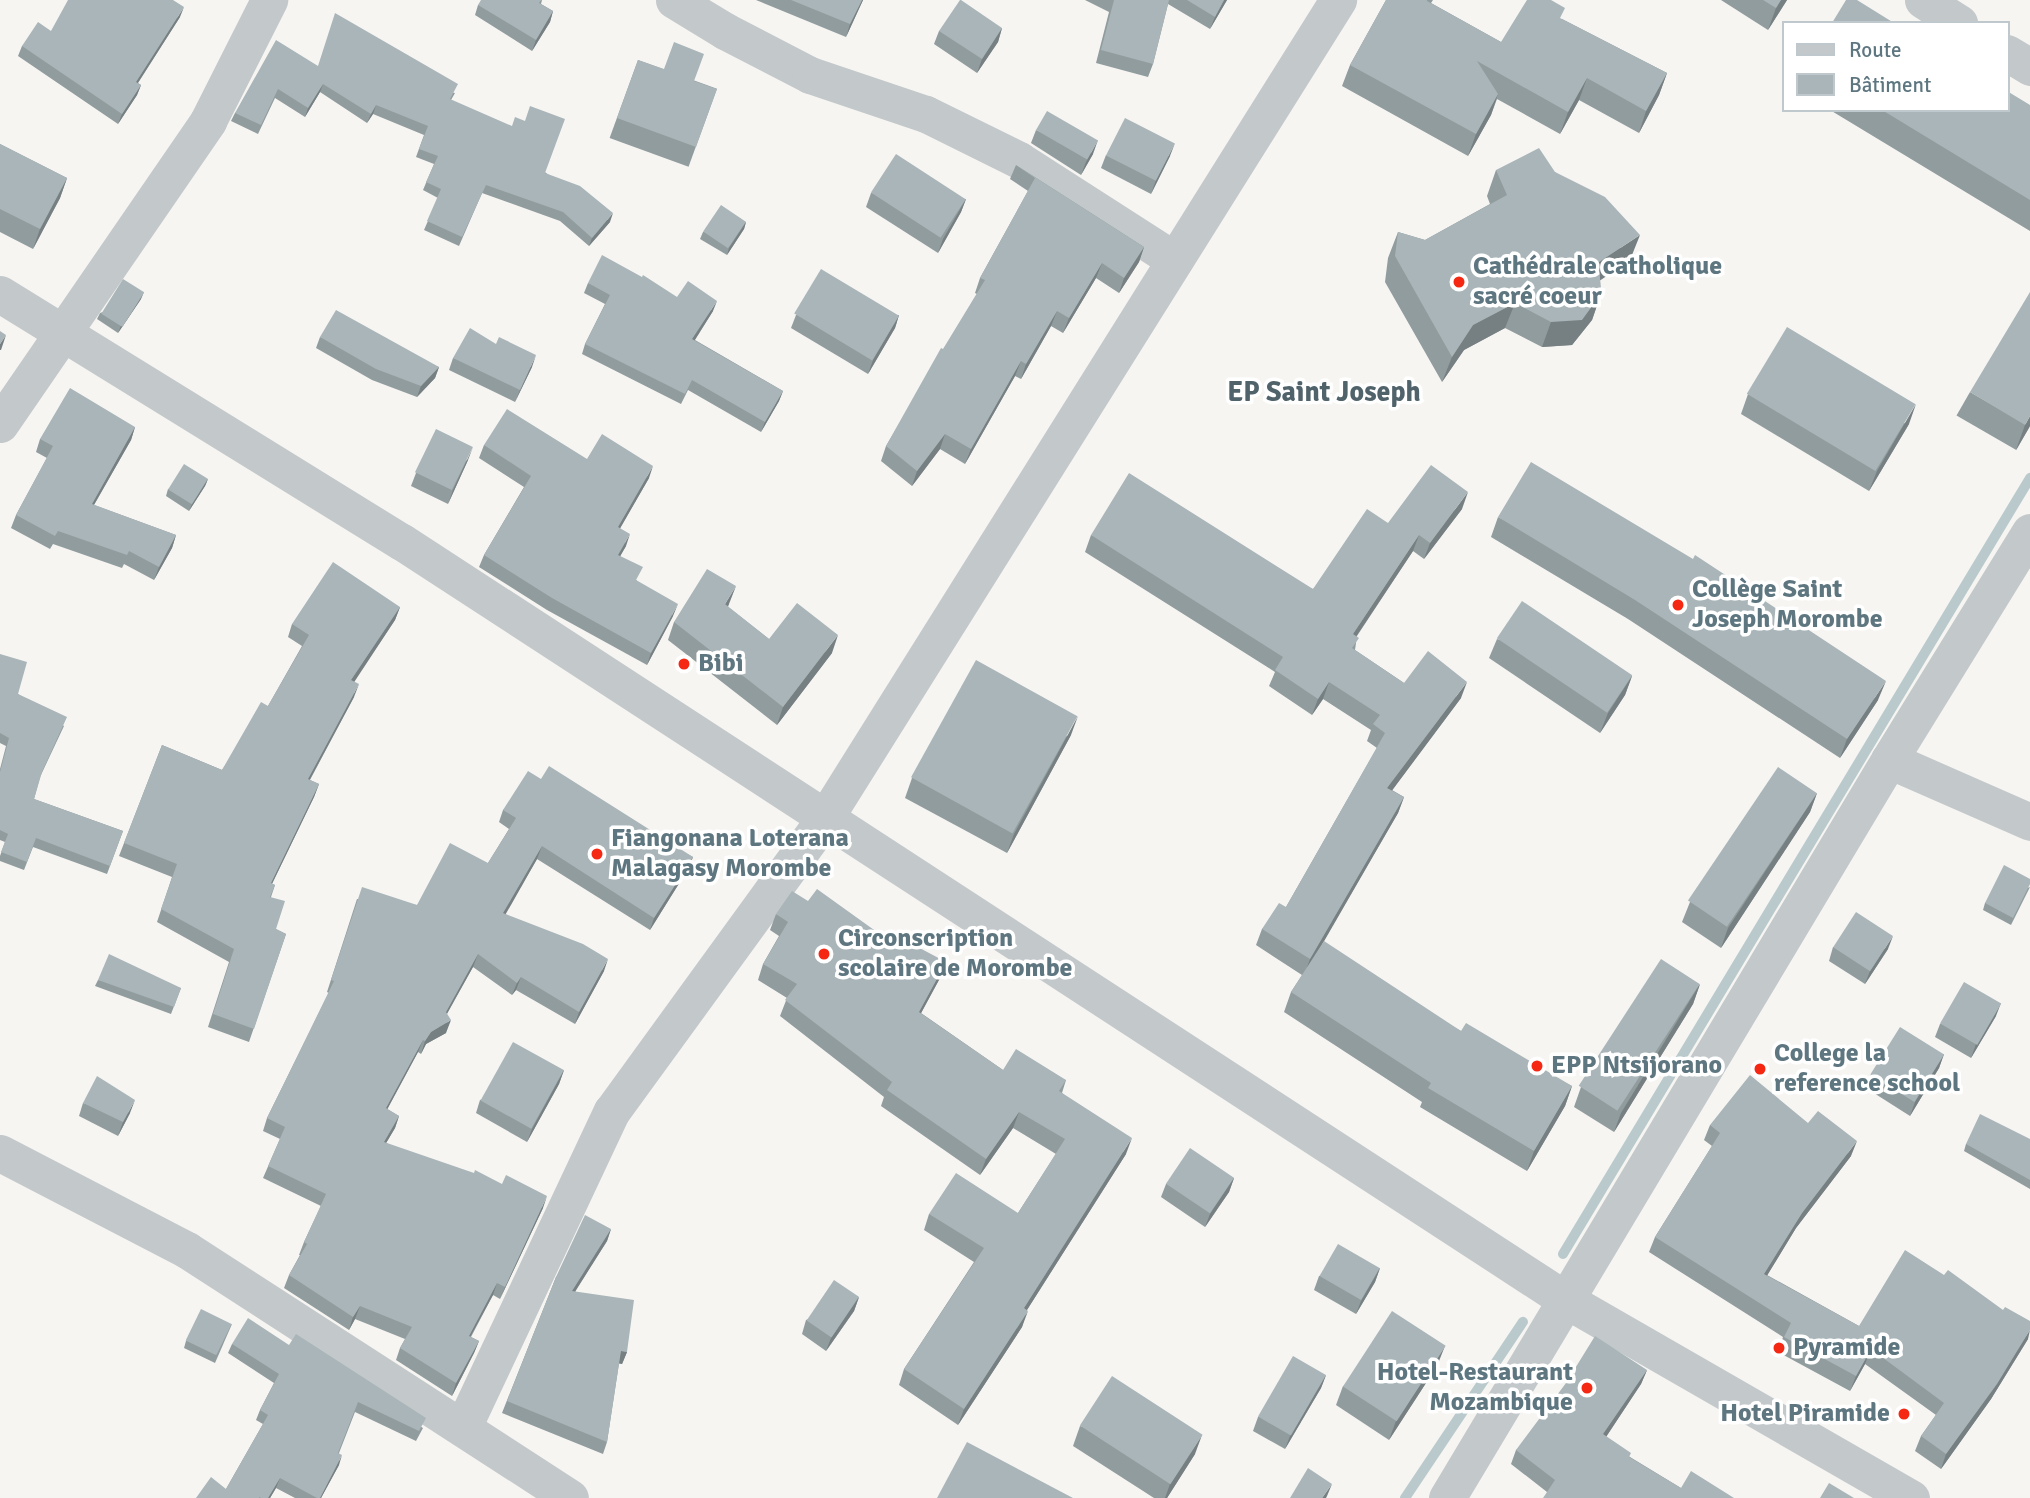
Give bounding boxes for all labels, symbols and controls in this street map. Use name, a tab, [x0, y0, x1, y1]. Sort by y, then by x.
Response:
legend	[1782, 21, 2009, 112]
text: Route	[1849, 37, 1901, 63]
text: Bâtiment	[1849, 72, 1931, 98]
place label: Cathédrale catholique sacré coeur	[1473, 251, 1722, 312]
marker: Cathédrale catholique sacré coeur	[1451, 274, 1467, 290]
district label: EP Saint Joseph	[1227, 375, 1421, 409]
place label: Collège Saint Joseph Morombe	[1692, 574, 1883, 636]
marker: Collège Saint Joseph Morombe	[1670, 597, 1686, 613]
place label: Bibi	[698, 648, 743, 680]
marker: Bibi	[676, 656, 692, 672]
place label: Fiangonana Loterana Malagasy Morombe	[611, 823, 849, 884]
marker: Fiangonana Loterana Malagasy Morombe	[589, 846, 605, 862]
place label: Circonscription scolaire de Morombe	[838, 923, 1072, 984]
marker: Circonscription scolaire de Morombe	[816, 946, 832, 962]
place label: College la reference school	[1774, 1038, 1960, 1100]
place label: EPP Ntsijorano	[1551, 1050, 1722, 1082]
marker: EPP Ntsijorano	[1529, 1058, 1545, 1074]
marker: College la reference school	[1752, 1061, 1768, 1077]
place label: Pyramide	[1793, 1332, 1900, 1364]
marker: Pyramide	[1771, 1340, 1787, 1356]
place label: Hotel-Restaurant Mozambique	[1377, 1357, 1573, 1418]
marker: Hotel-Restaurant Mozambique	[1579, 1380, 1595, 1396]
place label: Hotel Piramide	[1720, 1398, 1890, 1430]
marker: Hotel Piramide	[1896, 1406, 1912, 1422]

